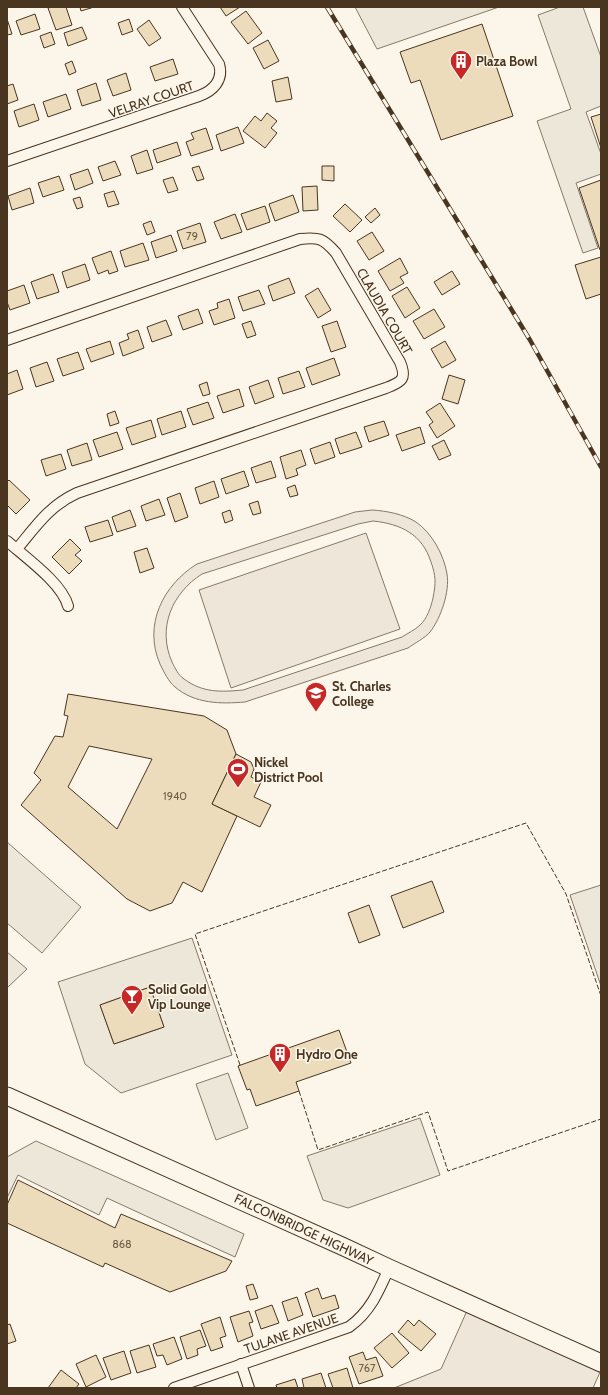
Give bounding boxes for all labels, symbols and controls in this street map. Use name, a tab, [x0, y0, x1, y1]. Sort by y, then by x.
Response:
building icon: Plaza Bowl	[448, 48, 474, 81]
place label: Plaza Bowl	[476, 53, 538, 69]
street label: VELRAY COURT	[106, 77, 196, 121]
house number: 79	[186, 229, 198, 243]
street label: CLAUDIA COURT	[354, 265, 416, 357]
place label: St. Charles College	[332, 678, 392, 709]
school or university icon: St. Charles College	[303, 680, 329, 713]
place label: Nickel District Pool	[254, 754, 323, 785]
sports icon: Nickel District Pool	[225, 756, 251, 789]
house number: 1940	[163, 789, 187, 803]
place label: Solid Gold Vip Lounge	[148, 981, 211, 1012]
bar icon: Solid Gold Vip Lounge	[119, 983, 145, 1016]
building icon: Hydro One	[267, 1041, 293, 1074]
place label: Hydro One	[296, 1046, 358, 1062]
street label: FALCONBRIDGE HIGHWAY	[232, 1190, 377, 1268]
house number: 868	[112, 1237, 132, 1251]
street label: TULANE AVENUE	[242, 1309, 340, 1357]
house number: 767	[359, 1361, 376, 1375]

